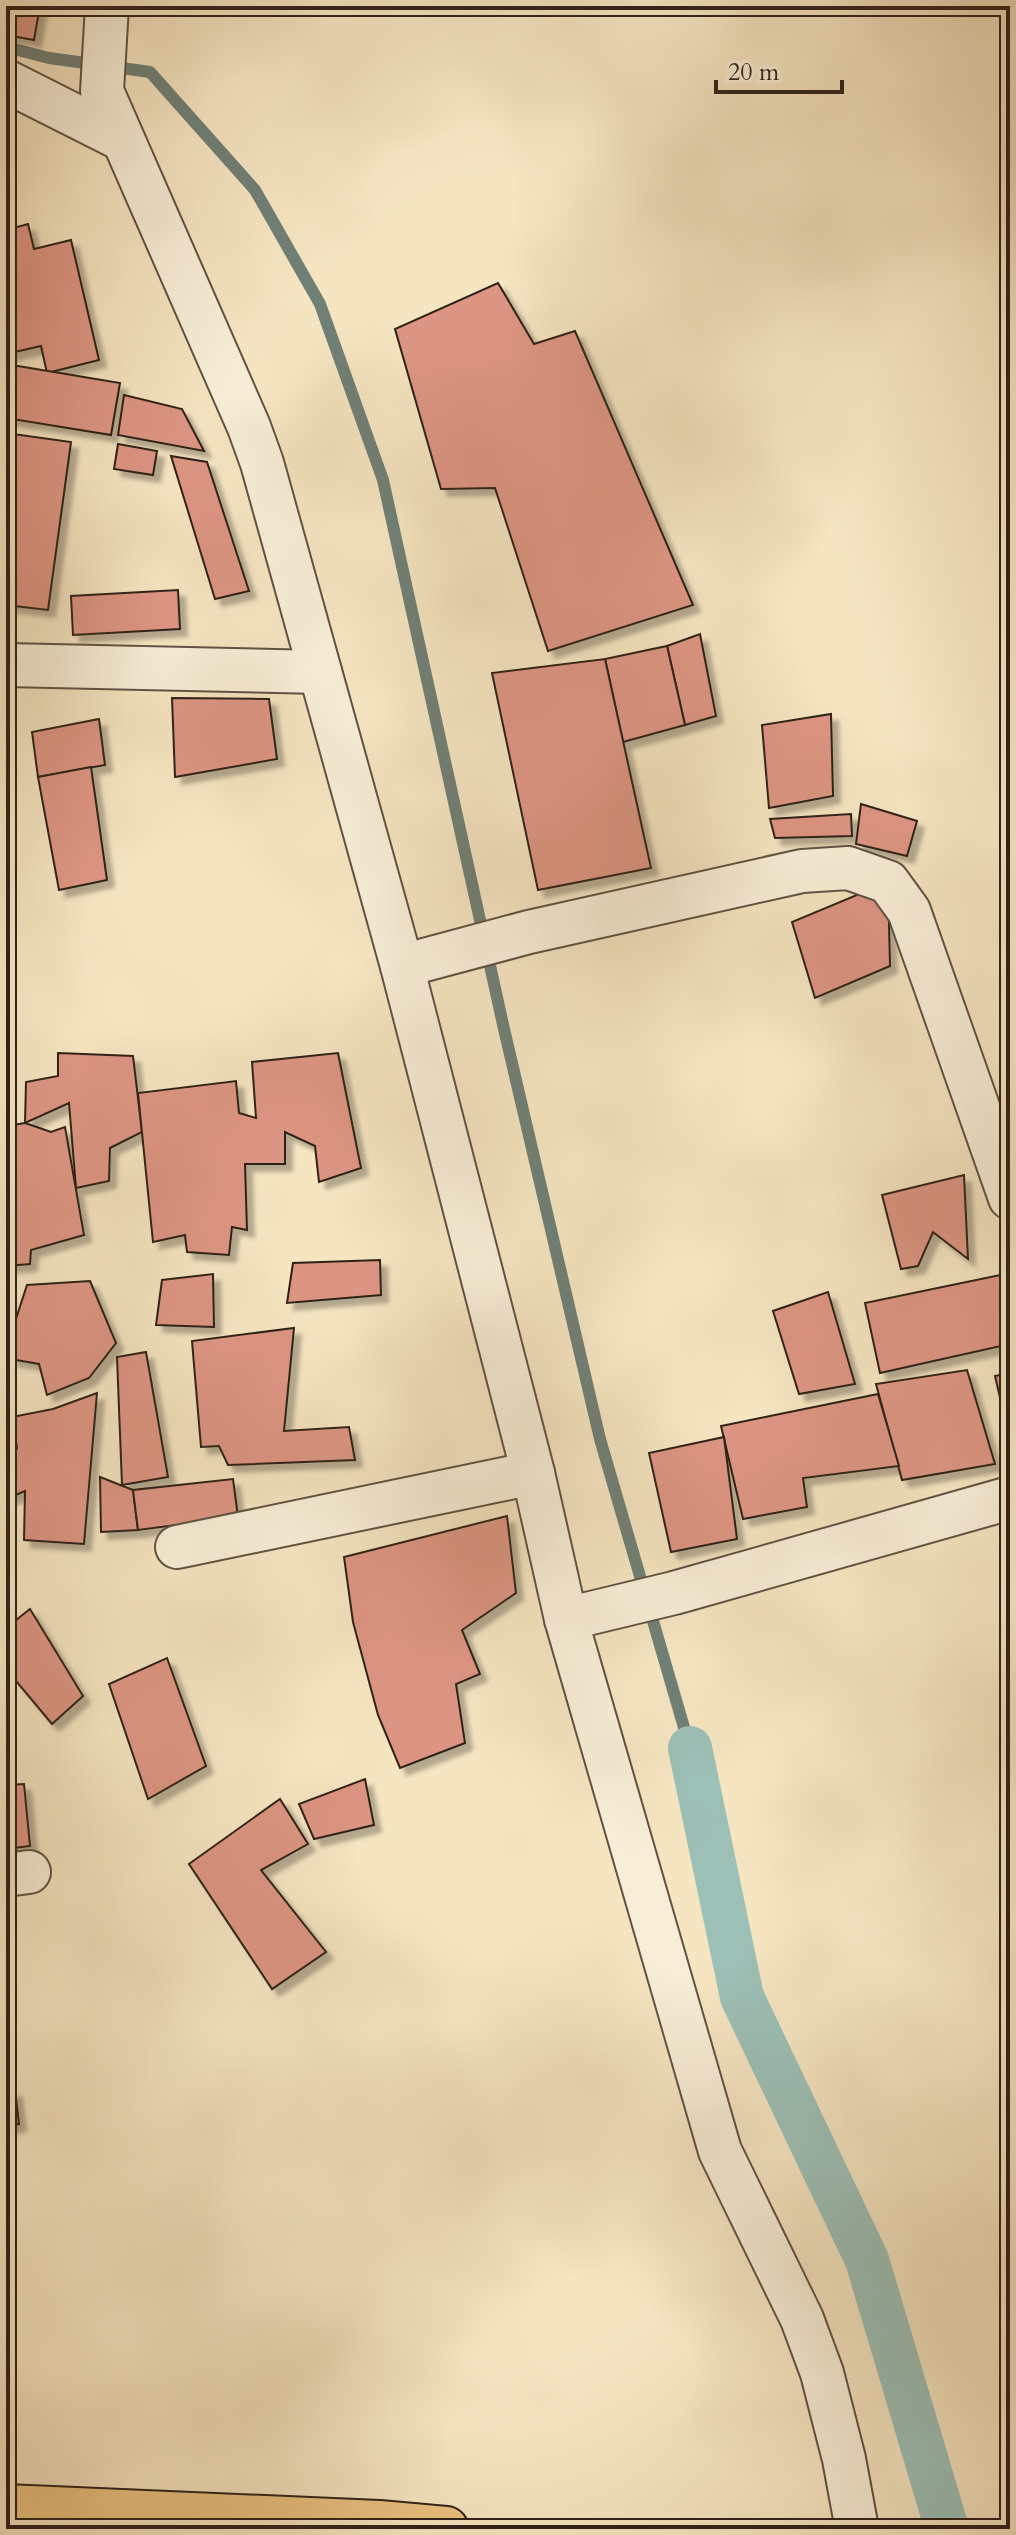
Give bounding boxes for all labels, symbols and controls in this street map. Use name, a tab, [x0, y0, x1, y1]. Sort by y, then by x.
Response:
scale bar	[716, 44, 842, 94]
text: 20 m	[728, 56, 780, 89]

